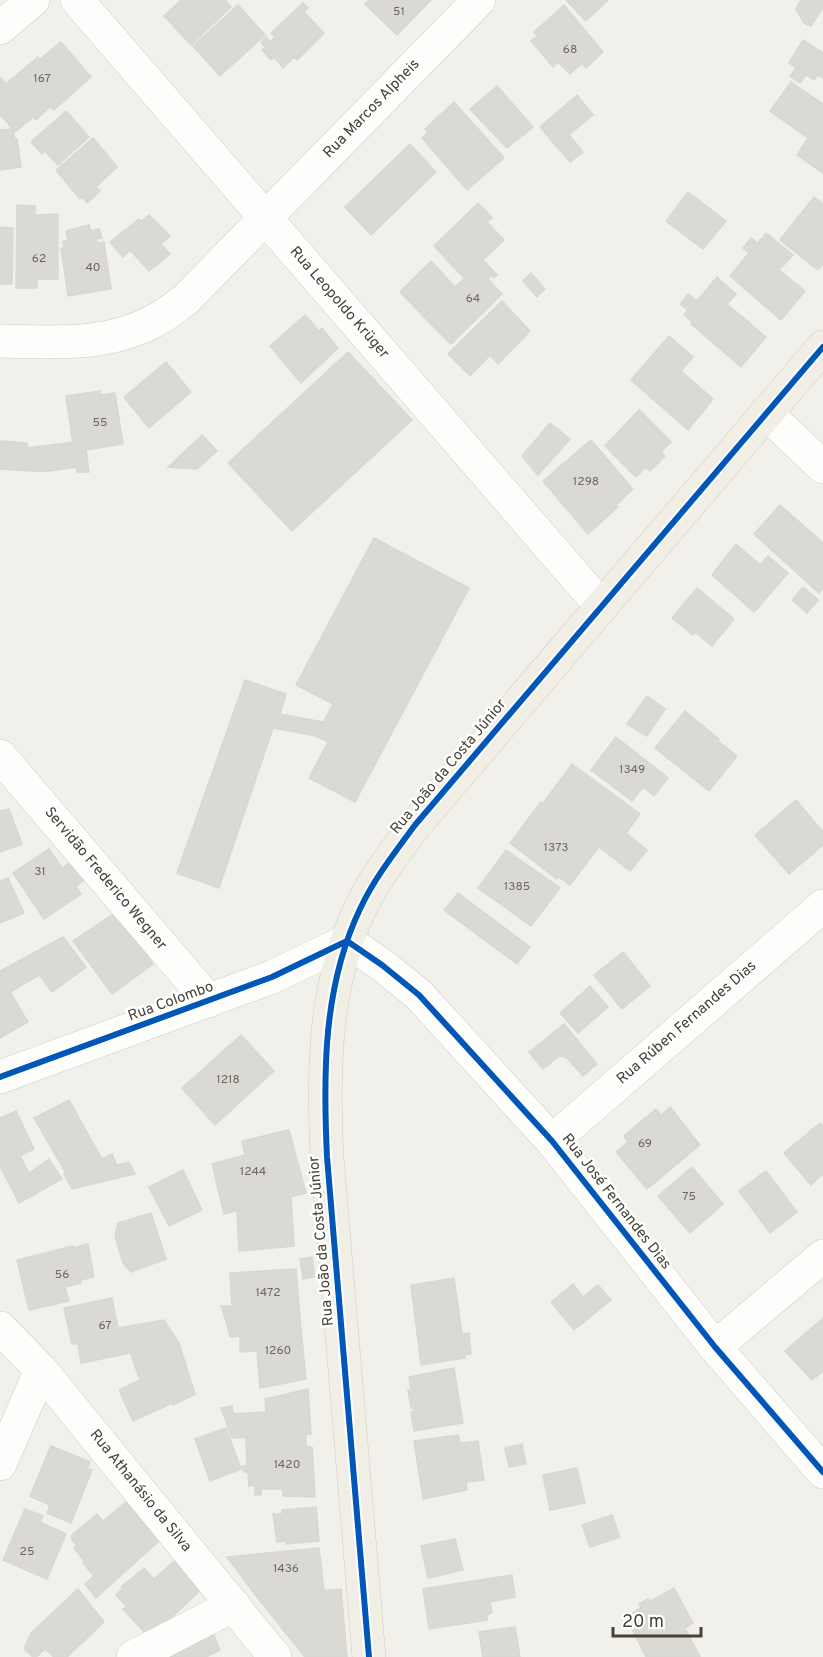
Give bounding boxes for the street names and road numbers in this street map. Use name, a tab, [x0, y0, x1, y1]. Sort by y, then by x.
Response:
street label: Rua Marcos Alpheis	[320, 55, 424, 163]
street label: Rua Leopoldo Krüger	[285, 243, 393, 363]
street label: Rua João da Costa Júnior	[387, 695, 511, 839]
street label: Servidão Frederico Wegner	[40, 804, 171, 955]
street label: Rua Rúben Fernandes Dias	[613, 957, 761, 1089]
street label: Rua Colombo	[126, 978, 216, 1026]
street label: Rua José Fernandes Dias	[557, 1130, 675, 1274]
street label: Rua João da Costa Júnior	[305, 1155, 339, 1327]
street label: Rua Athanásio da Silva	[85, 1426, 195, 1556]

